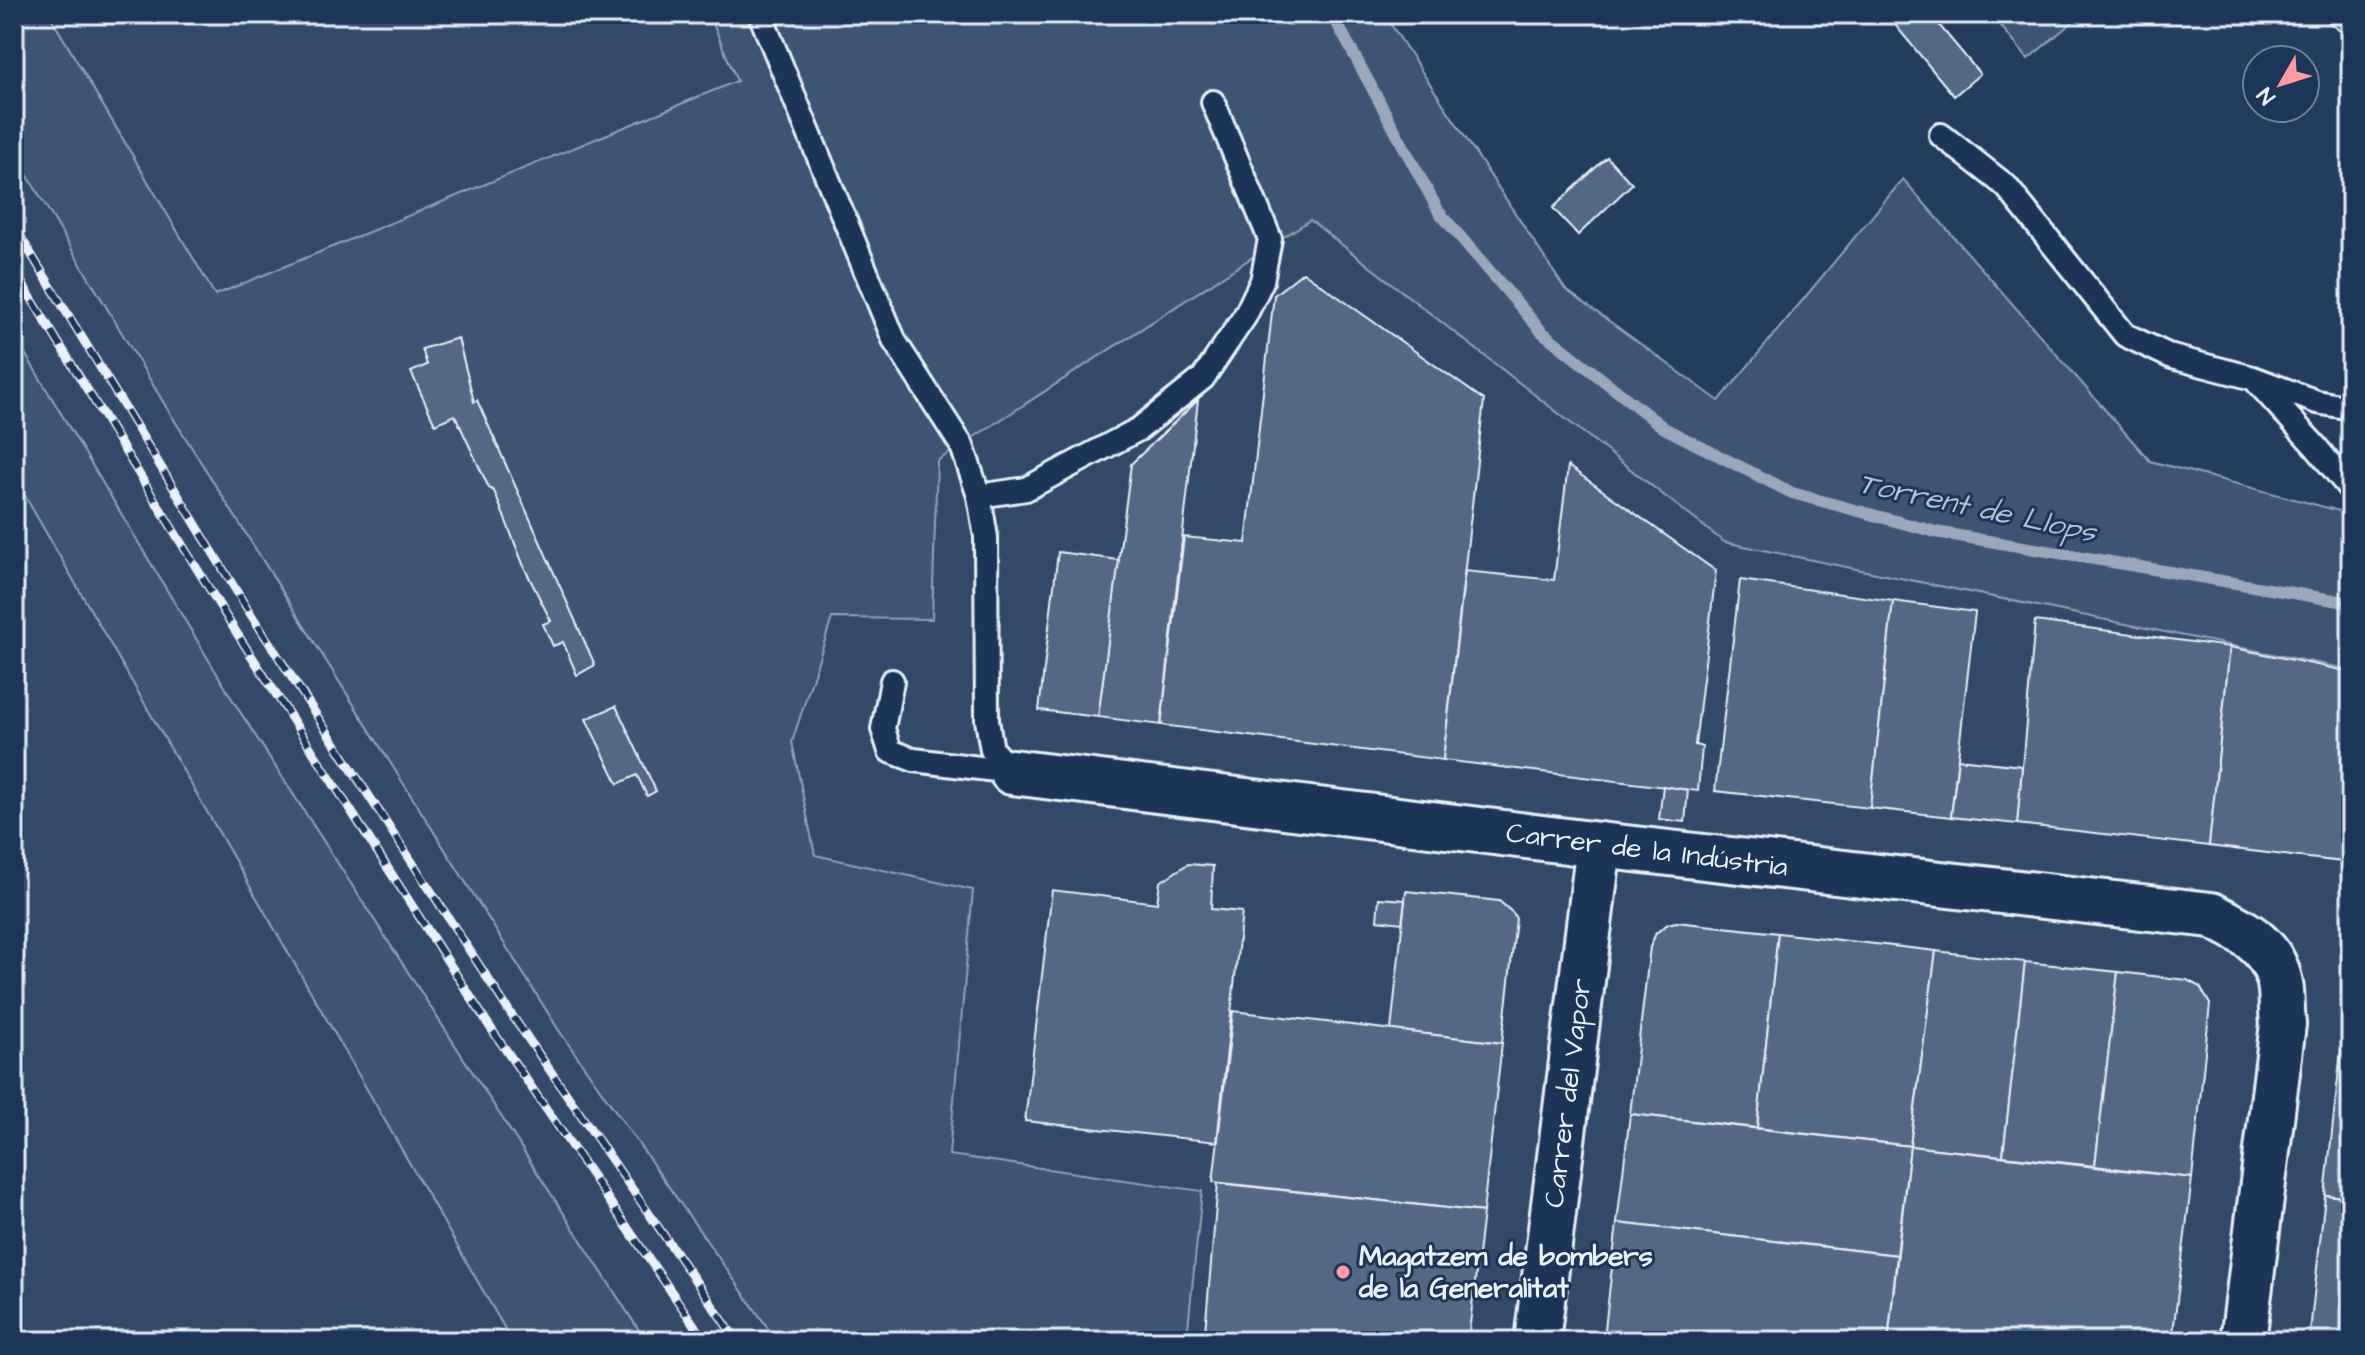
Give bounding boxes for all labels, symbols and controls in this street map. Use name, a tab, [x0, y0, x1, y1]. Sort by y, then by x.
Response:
north arrow	[2241, 44, 2321, 124]
text: N	[2250, 80, 2283, 111]
water label: Torrent de Llops	[1854, 462, 2102, 554]
street label: Carrer de la Indústria	[1504, 813, 1790, 887]
street label: Carrer del Vapor	[1535, 976, 1601, 1210]
place label: Magatzem de bombers de la Generalitat	[1358, 1237, 1653, 1308]
marker: Magatzem de bombers de la Generalitat	[1334, 1263, 1352, 1281]

